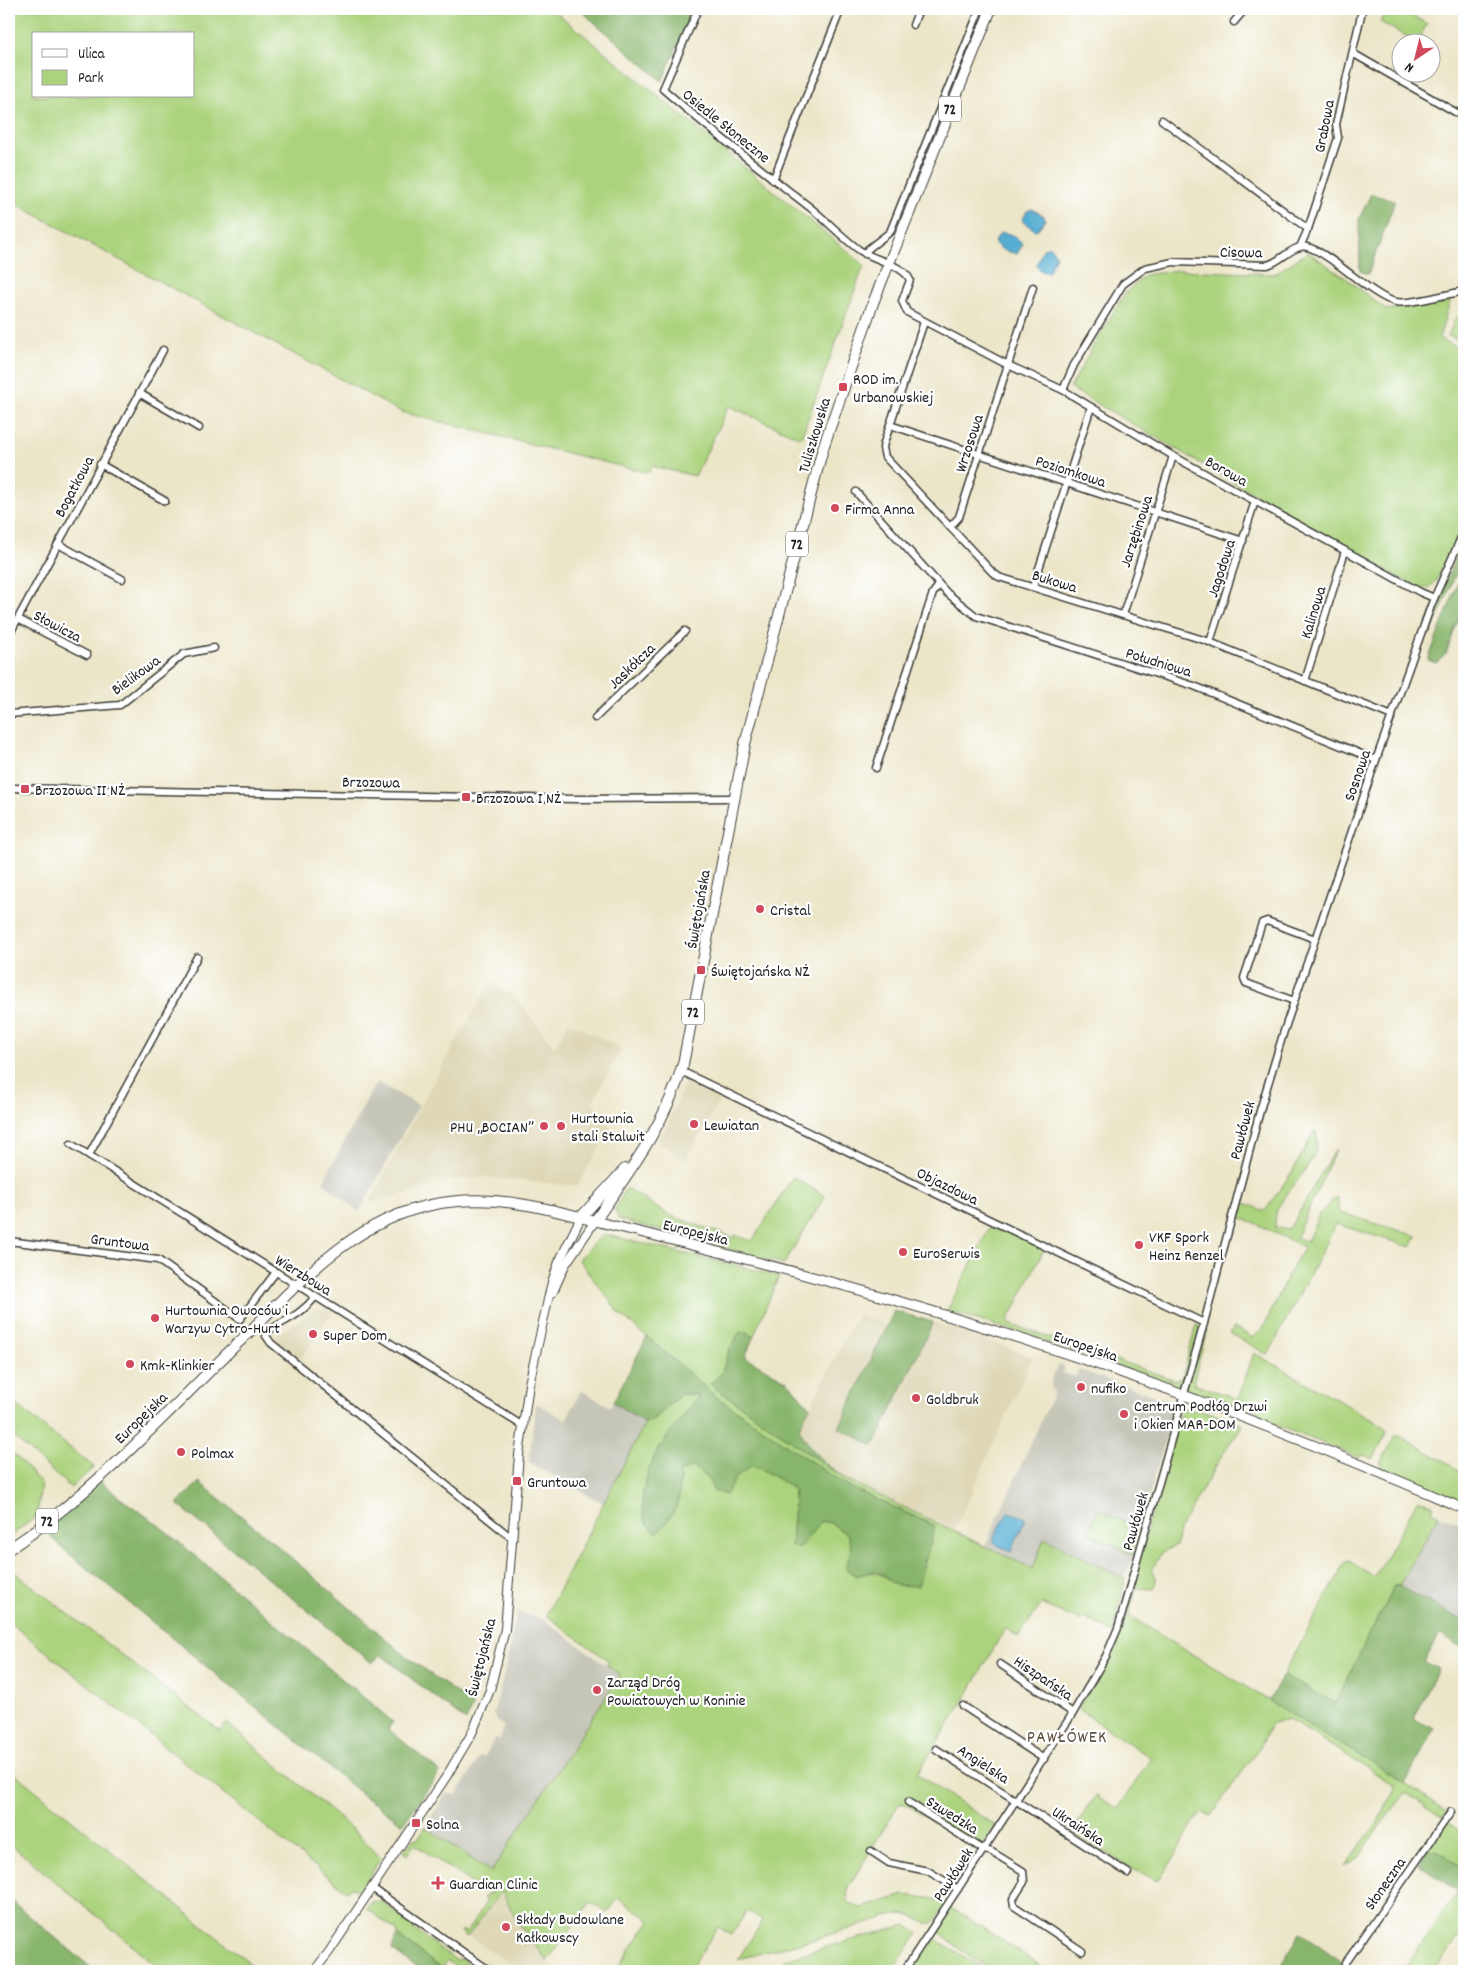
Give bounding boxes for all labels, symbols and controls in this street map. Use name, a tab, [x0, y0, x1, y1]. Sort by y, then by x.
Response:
legend	[32, 32, 195, 98]
north arrow	[1390, 32, 1440, 82]
text: Ulica	[78, 44, 106, 66]
text: N	[1401, 57, 1418, 77]
text: Park	[78, 68, 104, 90]
street label: Osiedle Słoneczne	[676, 84, 774, 170]
road number: 72	[939, 96, 961, 122]
street label: Grabowa	[1309, 98, 1342, 155]
street label: Cisowa	[1220, 242, 1263, 265]
place label: ROD im. Urbanowskiej	[853, 369, 933, 410]
marker: ROD im. Urbanowskiej	[837, 381, 849, 393]
street label: Tuliszkowska	[793, 395, 838, 476]
street label: Wrzosowa	[950, 411, 991, 476]
street label: Poziomkowa	[1032, 450, 1109, 495]
street label: Borowa	[1200, 451, 1252, 494]
street label: Bogatkowa	[49, 452, 101, 522]
street label: Jarzębinowa	[1115, 492, 1160, 571]
place label: Firma Anna	[845, 499, 915, 522]
marker: Firma Anna	[829, 502, 841, 514]
road number: 72	[786, 532, 808, 556]
street label: Jagodowa	[1202, 536, 1243, 601]
street label: Bukowa	[1029, 565, 1080, 600]
street label: Kalinowa	[1296, 583, 1333, 642]
street label: Słowicza	[29, 605, 85, 650]
street label: Jaskółcza	[604, 638, 662, 695]
street label: Południowa	[1122, 642, 1195, 684]
street label: Bielikowa	[107, 650, 166, 702]
street label: Sosnowa	[1339, 746, 1378, 805]
street label: Brzozowa	[342, 771, 401, 796]
place label: Brzozowa II NŻ	[35, 780, 126, 803]
marker: Brzozowa II NŻ	[19, 783, 31, 795]
place label: Brzozowa I NŻ	[476, 788, 562, 811]
marker: Brzozowa I NŻ	[460, 791, 472, 803]
street label: Świętojańska	[681, 868, 718, 951]
place label: Cristal	[770, 900, 811, 923]
marker: Cristal	[754, 903, 766, 915]
place label: Świętojańska NŻ	[711, 961, 810, 984]
marker: Świętojańska NŻ	[695, 964, 707, 976]
road number: 72	[682, 1000, 704, 1024]
street label: Pawłówek	[1225, 1099, 1262, 1163]
place label: Hurtownia stali Stalwit	[571, 1108, 645, 1149]
place label: Lewiatan	[704, 1115, 759, 1138]
place label: PHU „BOCIAN”	[450, 1117, 534, 1140]
marker: Lewiatan	[688, 1118, 700, 1130]
marker: PHU „BOCIAN”	[538, 1120, 550, 1132]
marker: Hurtownia stali Stalwit	[555, 1120, 567, 1132]
street label: Objazdowa	[912, 1162, 982, 1212]
street label: Europejska	[660, 1214, 731, 1253]
place label: VKF Spork Heinz Renzel	[1149, 1227, 1224, 1268]
street label: Gruntowa	[89, 1228, 151, 1259]
marker: VKF Spork Heinz Renzel	[1133, 1239, 1145, 1251]
place label: EuroSerwis	[913, 1243, 980, 1266]
marker: EuroSerwis	[897, 1246, 909, 1258]
street label: Wierzbowa	[270, 1250, 336, 1303]
place label: Hurtownia Owoców i Warzyw Cytro-Hurt	[165, 1300, 288, 1341]
marker: Hurtownia Owoców i Warzyw Cytro-Hurt	[149, 1312, 161, 1324]
place label: Super Dom	[323, 1325, 387, 1348]
street label: Europejska	[1050, 1326, 1121, 1369]
marker: Super Dom	[307, 1328, 319, 1340]
place label: Kmk-Klinkier	[140, 1355, 214, 1378]
marker: Kmk-Klinkier	[124, 1358, 136, 1370]
place label: nufiko	[1091, 1378, 1126, 1401]
marker: nufiko	[1075, 1381, 1087, 1393]
street label: Europejska	[110, 1387, 174, 1450]
place label: Goldbruk	[926, 1389, 979, 1412]
marker: Goldbruk	[910, 1392, 922, 1404]
place label: Centrum Podłóg Drzwi i Okien MAR-DOM	[1134, 1396, 1267, 1437]
marker: Centrum Podłóg Drzwi i Okien MAR-DOM	[1118, 1408, 1130, 1420]
place label: Polmax	[191, 1443, 234, 1466]
marker: Polmax	[175, 1446, 187, 1458]
place label: Gruntowa	[527, 1472, 587, 1495]
marker: Gruntowa	[511, 1475, 523, 1487]
street label: Pawłówek	[1117, 1490, 1156, 1554]
road number: 72	[36, 1508, 58, 1534]
street label: Świętojańska	[462, 1616, 503, 1699]
street label: Hiszpańska	[1008, 1651, 1077, 1708]
place label: Zarząd Dróg Powiatowych w Koninie	[607, 1672, 746, 1713]
marker: Zarząd Dróg Powiatowych w Koninie	[591, 1684, 603, 1696]
district label: PAWŁÓWEK	[1027, 1726, 1107, 1751]
street label: Angielska	[952, 1740, 1014, 1791]
street label: Szwedzka	[921, 1791, 983, 1842]
street label: Ukraińska	[1047, 1801, 1109, 1853]
place label: Solna	[426, 1814, 459, 1837]
marker: Solna	[410, 1817, 422, 1829]
street label: Pawłówek	[928, 1844, 980, 1907]
street label: Słoneczna	[1359, 1853, 1413, 1916]
place label: Guardian Clinic	[449, 1874, 538, 1897]
marker: Guardian Clinic	[431, 1876, 445, 1890]
place label: Składy Budowlane Kałkowscy	[516, 1909, 624, 1950]
marker: Składy Budowlane Kałkowscy	[500, 1921, 512, 1933]

